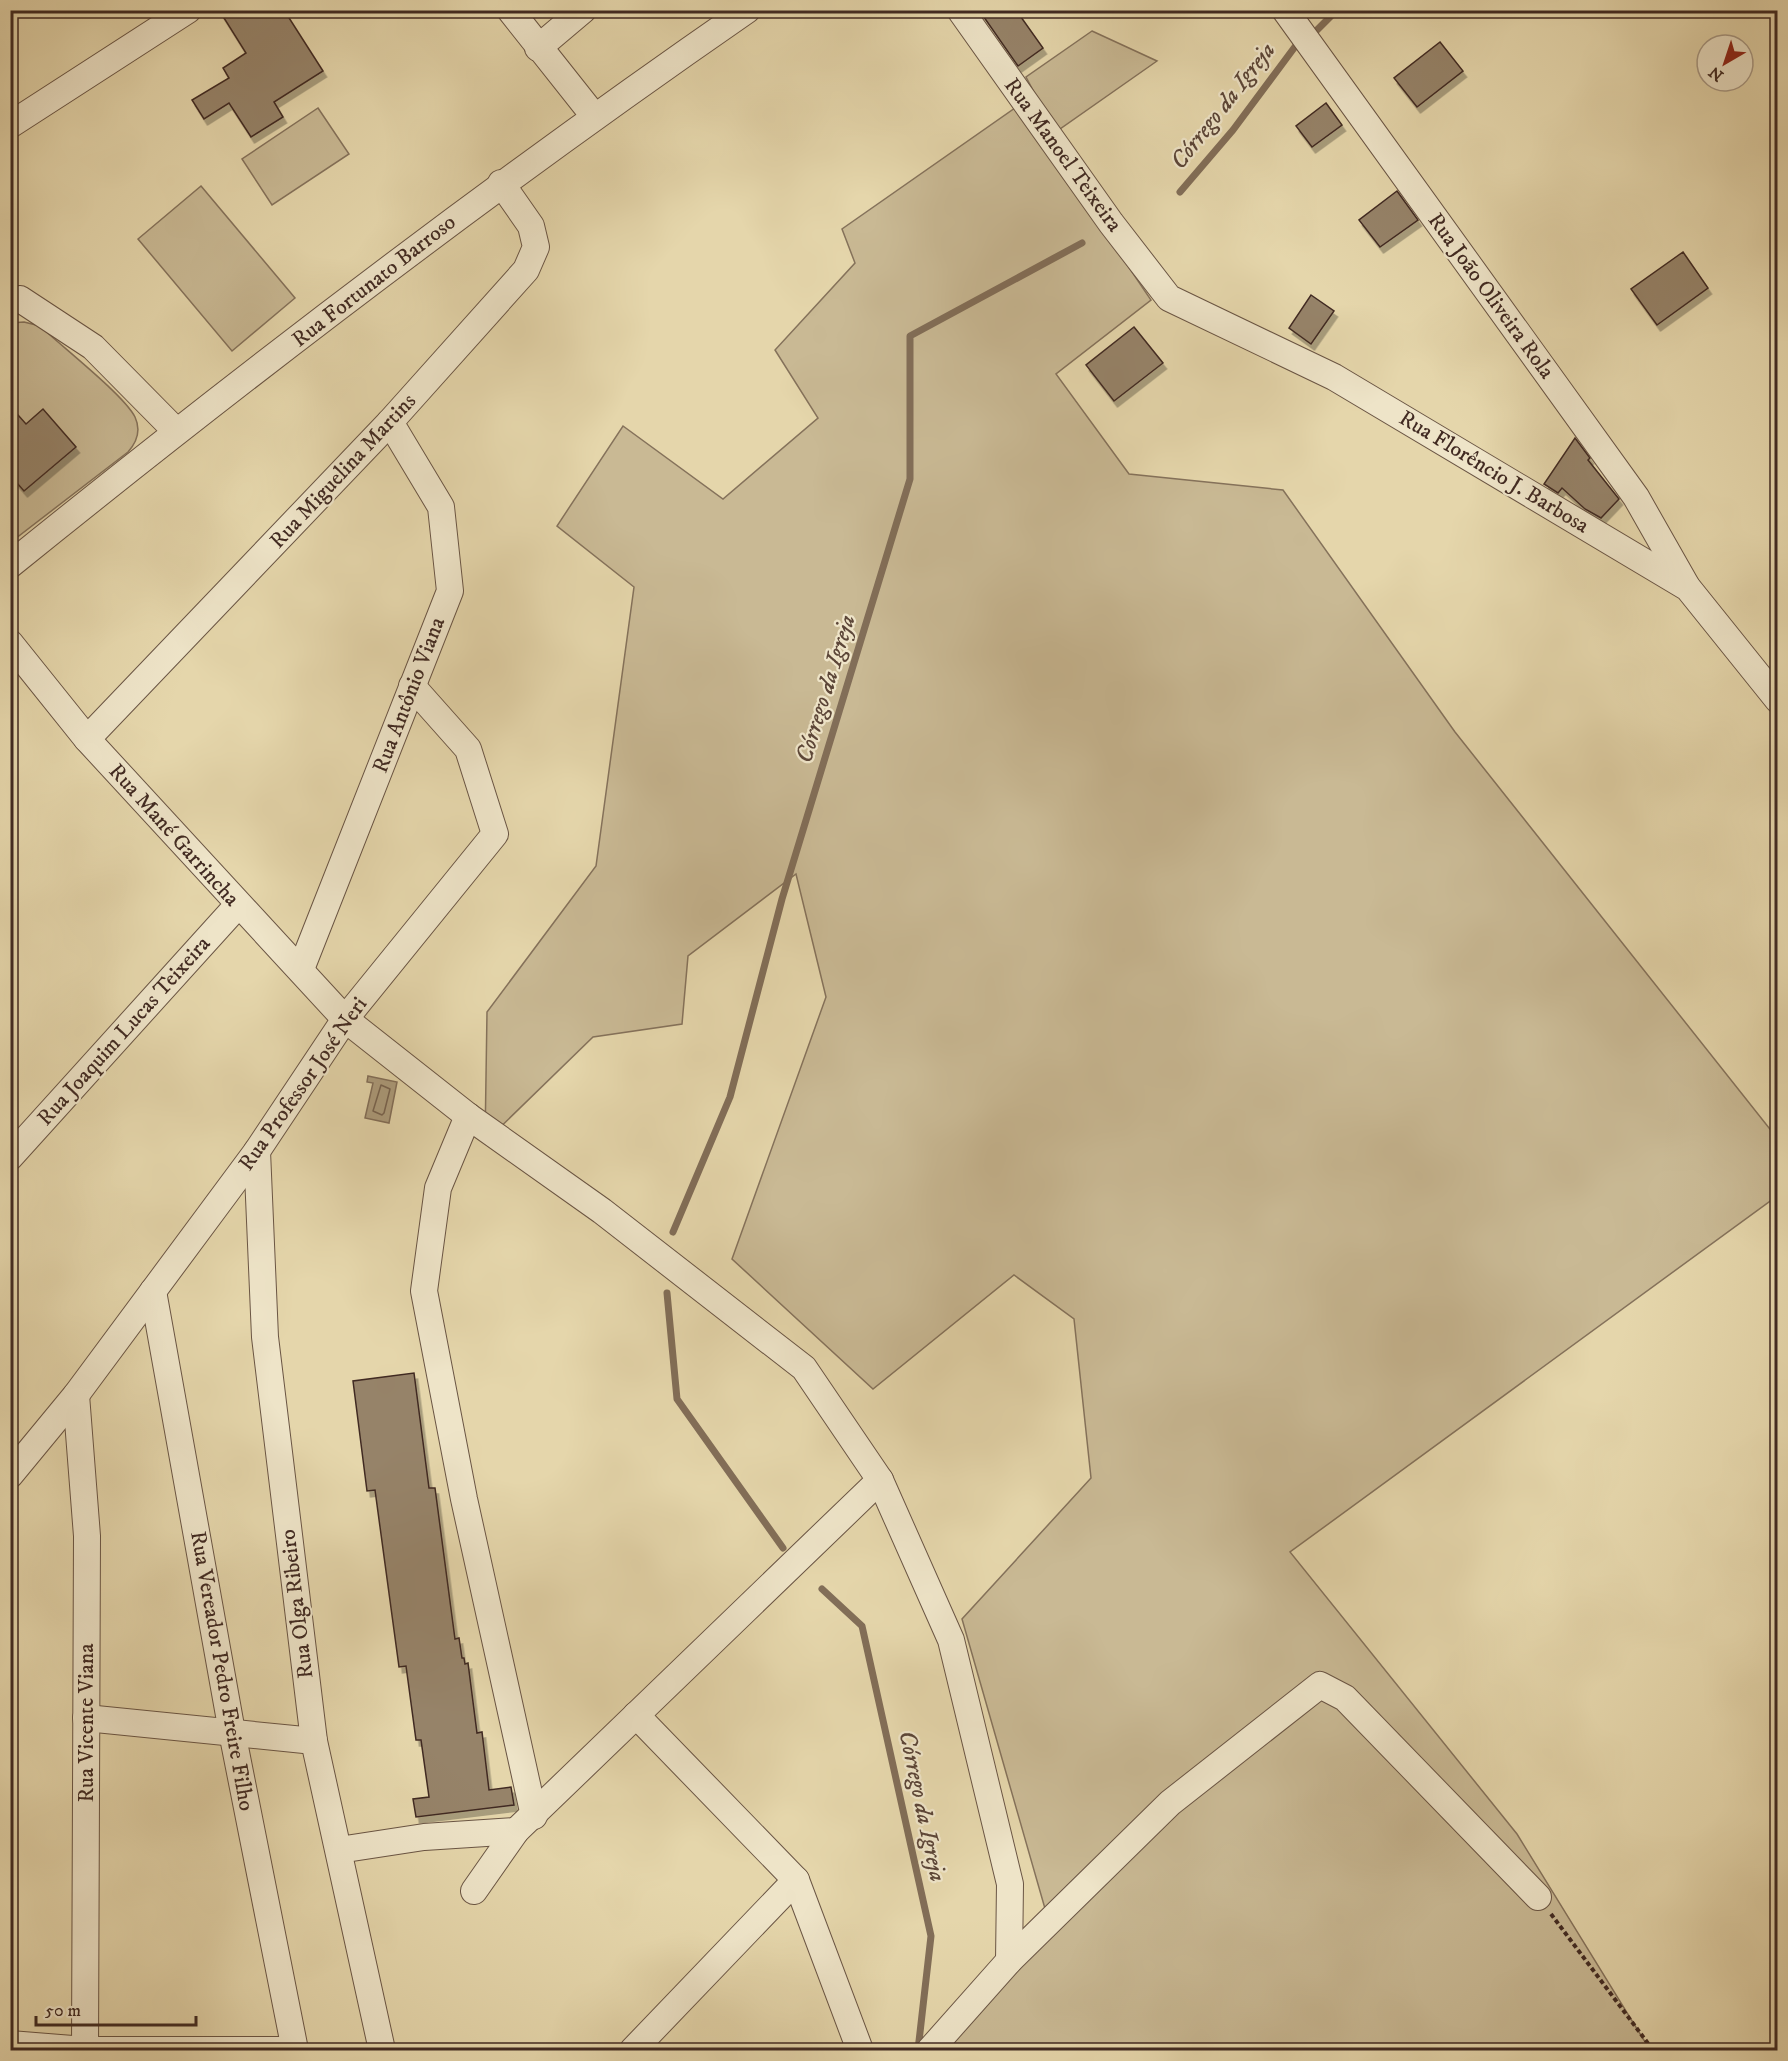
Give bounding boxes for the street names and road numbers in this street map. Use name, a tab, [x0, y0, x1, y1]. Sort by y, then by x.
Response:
street label: Rua Manoel Teixeira	[998, 73, 1128, 238]
street label: Rua João Oliveira Rola	[1422, 208, 1561, 385]
street label: Rua Fortunato Barroso	[287, 209, 461, 353]
street label: Rua Miguelina Martins	[264, 388, 422, 554]
street label: Rua Florêncio J. Barbosa	[1394, 405, 1594, 540]
street label: Rua Antônio Viana	[367, 613, 451, 777]
street label: Rua Mané Garrincha	[103, 758, 246, 912]
street label: Rua Joaquim Lucas Teixeira	[32, 930, 217, 1131]
street label: Rua Professor José Neri	[233, 992, 373, 1176]
street label: Rua Olga Ribeiro	[274, 1528, 320, 1680]
street label: Rua Vereador Pedro Freire Filho	[184, 1529, 260, 1813]
street label: Rua Vicente Viana	[73, 1643, 100, 1803]

